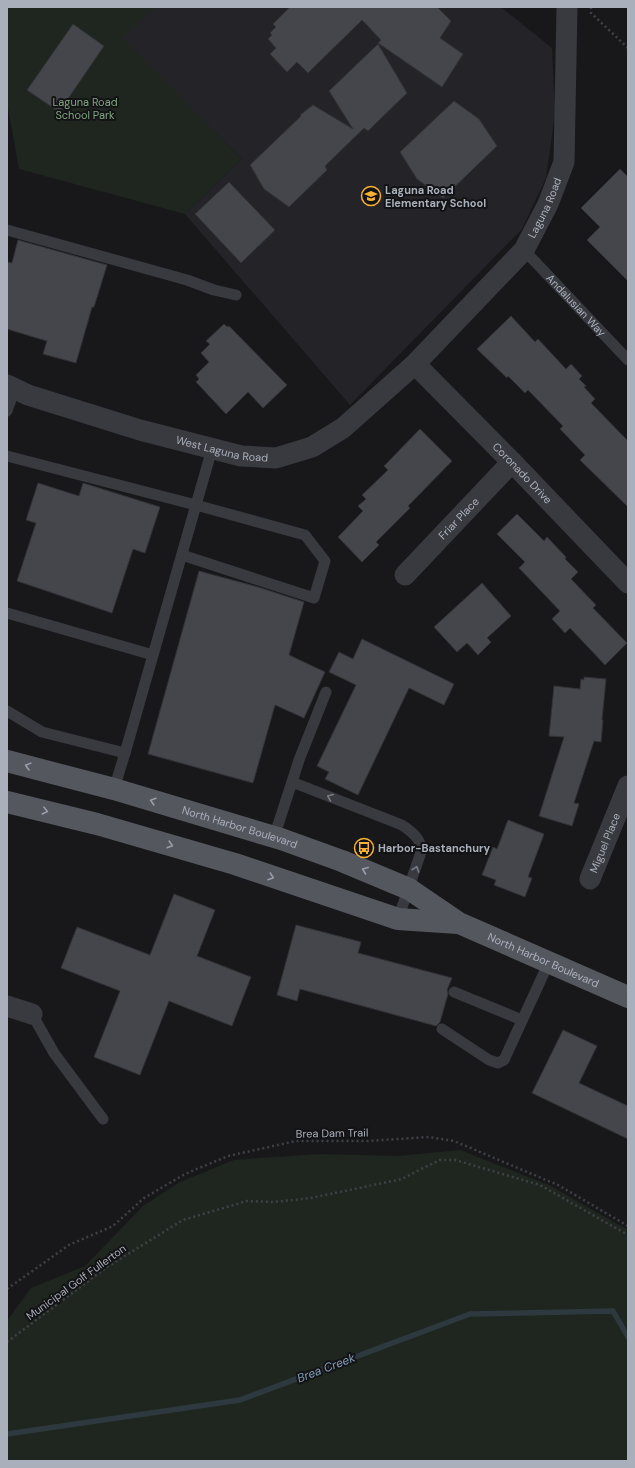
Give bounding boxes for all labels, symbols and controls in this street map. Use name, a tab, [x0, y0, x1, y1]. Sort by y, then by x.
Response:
park label: Laguna Road School Park	[52, 95, 118, 122]
street label: Laguna Road	[524, 176, 564, 240]
place label: Laguna Road Elementary School	[385, 183, 486, 210]
school or university icon: Laguna Road Elementary School	[360, 185, 382, 207]
street label: Andalusian Way	[543, 271, 609, 339]
street label: West Laguna Road	[174, 433, 269, 465]
street label: Coronado Drive	[490, 440, 555, 506]
street label: Friar Place	[435, 494, 482, 542]
one-way arrow	[24, 763, 31, 771]
one-way arrow	[327, 794, 334, 802]
one-way arrow	[150, 797, 157, 806]
street label: North Harbor Boulevard	[180, 803, 300, 851]
one-way arrow	[41, 806, 48, 815]
street label: Miguel Place	[586, 811, 623, 875]
bus stop icon: Harbor-Bastanchury	[353, 837, 375, 859]
one-way arrow	[167, 840, 174, 849]
place label: Harbor-Bastanchury	[378, 841, 490, 855]
one-way arrow	[411, 866, 420, 873]
one-way arrow	[361, 867, 368, 875]
one-way arrow	[268, 872, 275, 881]
street label: North Harbor Boulevard	[486, 929, 601, 990]
street label: Brea Dam Trail	[296, 1125, 368, 1141]
street label: Municipal Golf Fullerton	[23, 1241, 129, 1323]
water label: Brea Creek	[295, 1349, 358, 1386]

